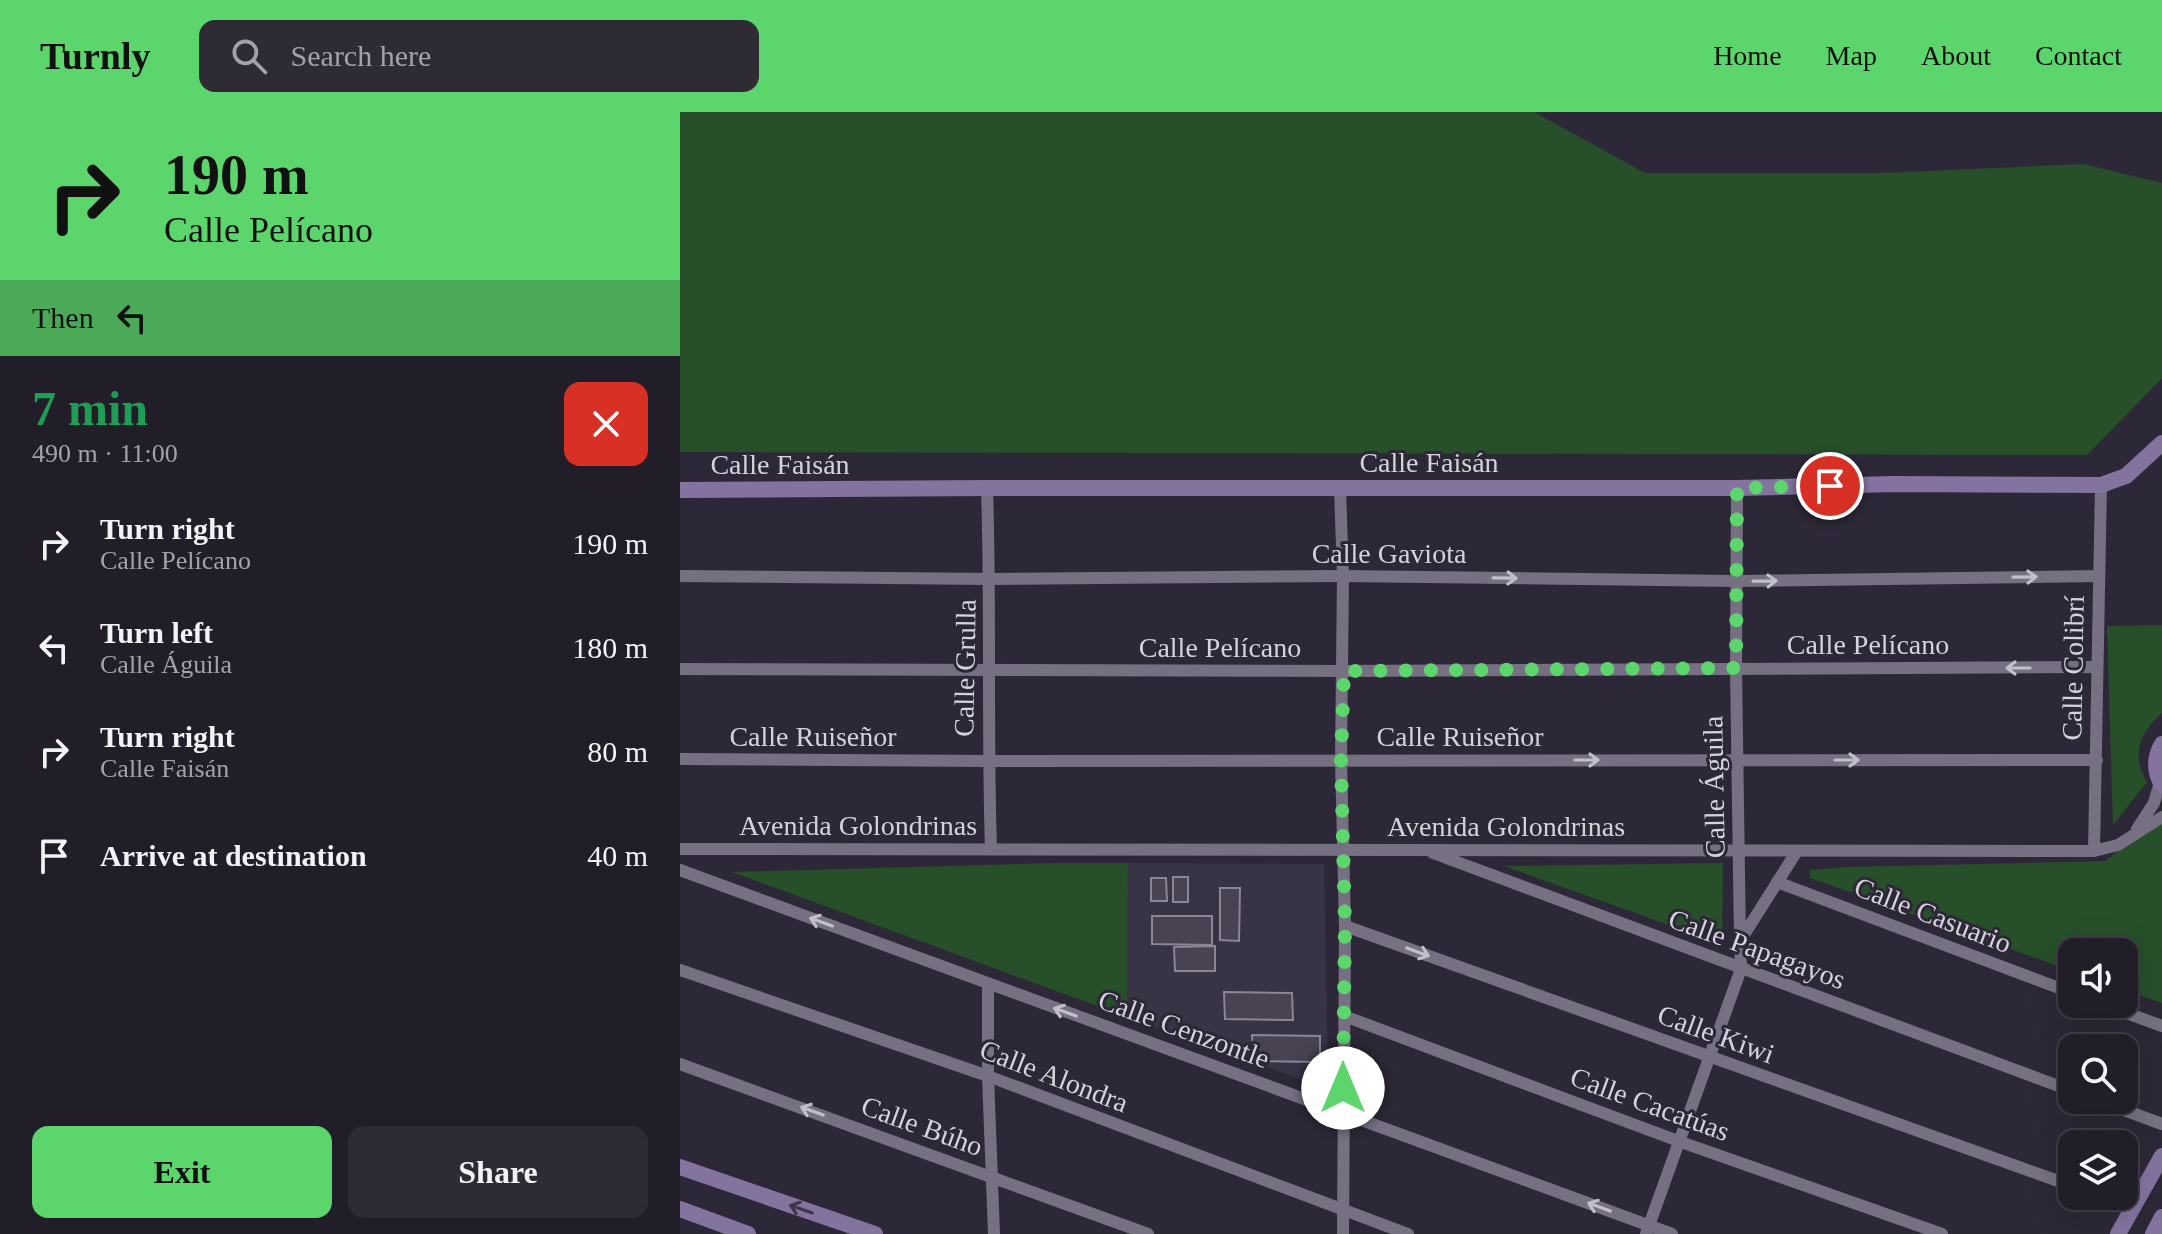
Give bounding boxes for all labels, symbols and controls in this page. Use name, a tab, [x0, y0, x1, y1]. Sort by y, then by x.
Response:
search box	[199, 20, 759, 92]
icon: search	[227, 34, 271, 78]
text: Turnly	[40, 35, 151, 77]
text: Search here	[291, 39, 431, 72]
text: Home	[1713, 40, 1782, 71]
text: Map	[1826, 40, 1877, 71]
text: About	[1921, 40, 1991, 71]
text: Contact	[2035, 40, 2122, 71]
icon: right	[32, 144, 136, 248]
text: 190 m	[164, 144, 309, 206]
text: Calle Pelícano	[164, 210, 373, 250]
icon: left	[110, 296, 154, 340]
text: Then	[32, 301, 94, 334]
text: 7 min	[32, 382, 148, 435]
button: close	[564, 382, 648, 466]
text: 490 m · 11:00	[32, 439, 178, 468]
street label: Calle Faisán	[1359, 447, 1499, 478]
street label: Calle Faisán	[710, 449, 850, 480]
pin	[1796, 452, 1864, 520]
icon: arrive	[1808, 464, 1852, 508]
text: Turn right	[100, 512, 235, 545]
icon: right	[32, 522, 76, 566]
text: 190 m	[572, 527, 648, 560]
street label: Calle Gaviota	[1312, 538, 1467, 569]
text: Calle Pelícano	[100, 546, 251, 575]
one-way arrow	[2011, 569, 2038, 585]
one-way arrow	[1491, 570, 1518, 586]
one-way arrow	[1751, 573, 1778, 588]
street label: Calle Colibrí	[2056, 595, 2090, 741]
street label: Calle Grulla	[948, 598, 982, 737]
text: Turn left	[100, 616, 213, 649]
icon: left	[32, 626, 76, 670]
street label: Calle Pelícano	[1787, 629, 1949, 660]
text: 180 m	[572, 631, 648, 664]
street label: Calle Pelícano	[1139, 632, 1301, 663]
text: Calle Águila	[100, 650, 232, 679]
one-way arrow	[2005, 660, 2032, 675]
street label: Calle Águila	[1697, 715, 1731, 858]
text: Turn right	[100, 720, 235, 753]
street label: Calle Ruiseñor	[729, 721, 897, 752]
street label: Calle Ruiseñor	[1376, 721, 1544, 752]
icon: right	[32, 730, 76, 774]
text: 80 m	[587, 735, 648, 768]
one-way arrow	[1573, 752, 1600, 768]
one-way arrow	[1833, 752, 1860, 768]
text: Calle Faisán	[100, 754, 229, 783]
street label: Avenida Golondrinas	[739, 810, 977, 841]
street label: Avenida Golondrinas	[1387, 811, 1625, 842]
icon: arrive	[32, 834, 76, 878]
text: Arrive at destination	[100, 839, 367, 872]
text: 40 m	[587, 839, 648, 872]
street label: Calle Casuario	[1850, 871, 2016, 959]
street label: Calle Papagayos	[1664, 903, 1850, 995]
one-way arrow	[809, 914, 834, 929]
map controls	[2058, 938, 2138, 1210]
button: sound	[2058, 938, 2138, 1018]
one-way arrow	[1405, 946, 1430, 960]
street label: Calle Cenzontle	[1094, 984, 1274, 1074]
street label: Calle Kiwi	[1653, 999, 1779, 1070]
one-way arrow	[1053, 1003, 1078, 1018]
street label: Calle Alondra	[975, 1034, 1133, 1119]
button: search	[2058, 1034, 2138, 1114]
position arrow	[1301, 1046, 1385, 1130]
street label: Calle Cacatúas	[1566, 1061, 1734, 1147]
street label: Calle Búho	[857, 1090, 987, 1162]
one-way arrow	[800, 1103, 825, 1117]
button: Exit	[32, 1126, 332, 1218]
button: Share	[348, 1126, 648, 1218]
button: layers	[2058, 1130, 2138, 1210]
one-way arrow	[1587, 1199, 1612, 1213]
one-way arrow	[789, 1200, 814, 1215]

